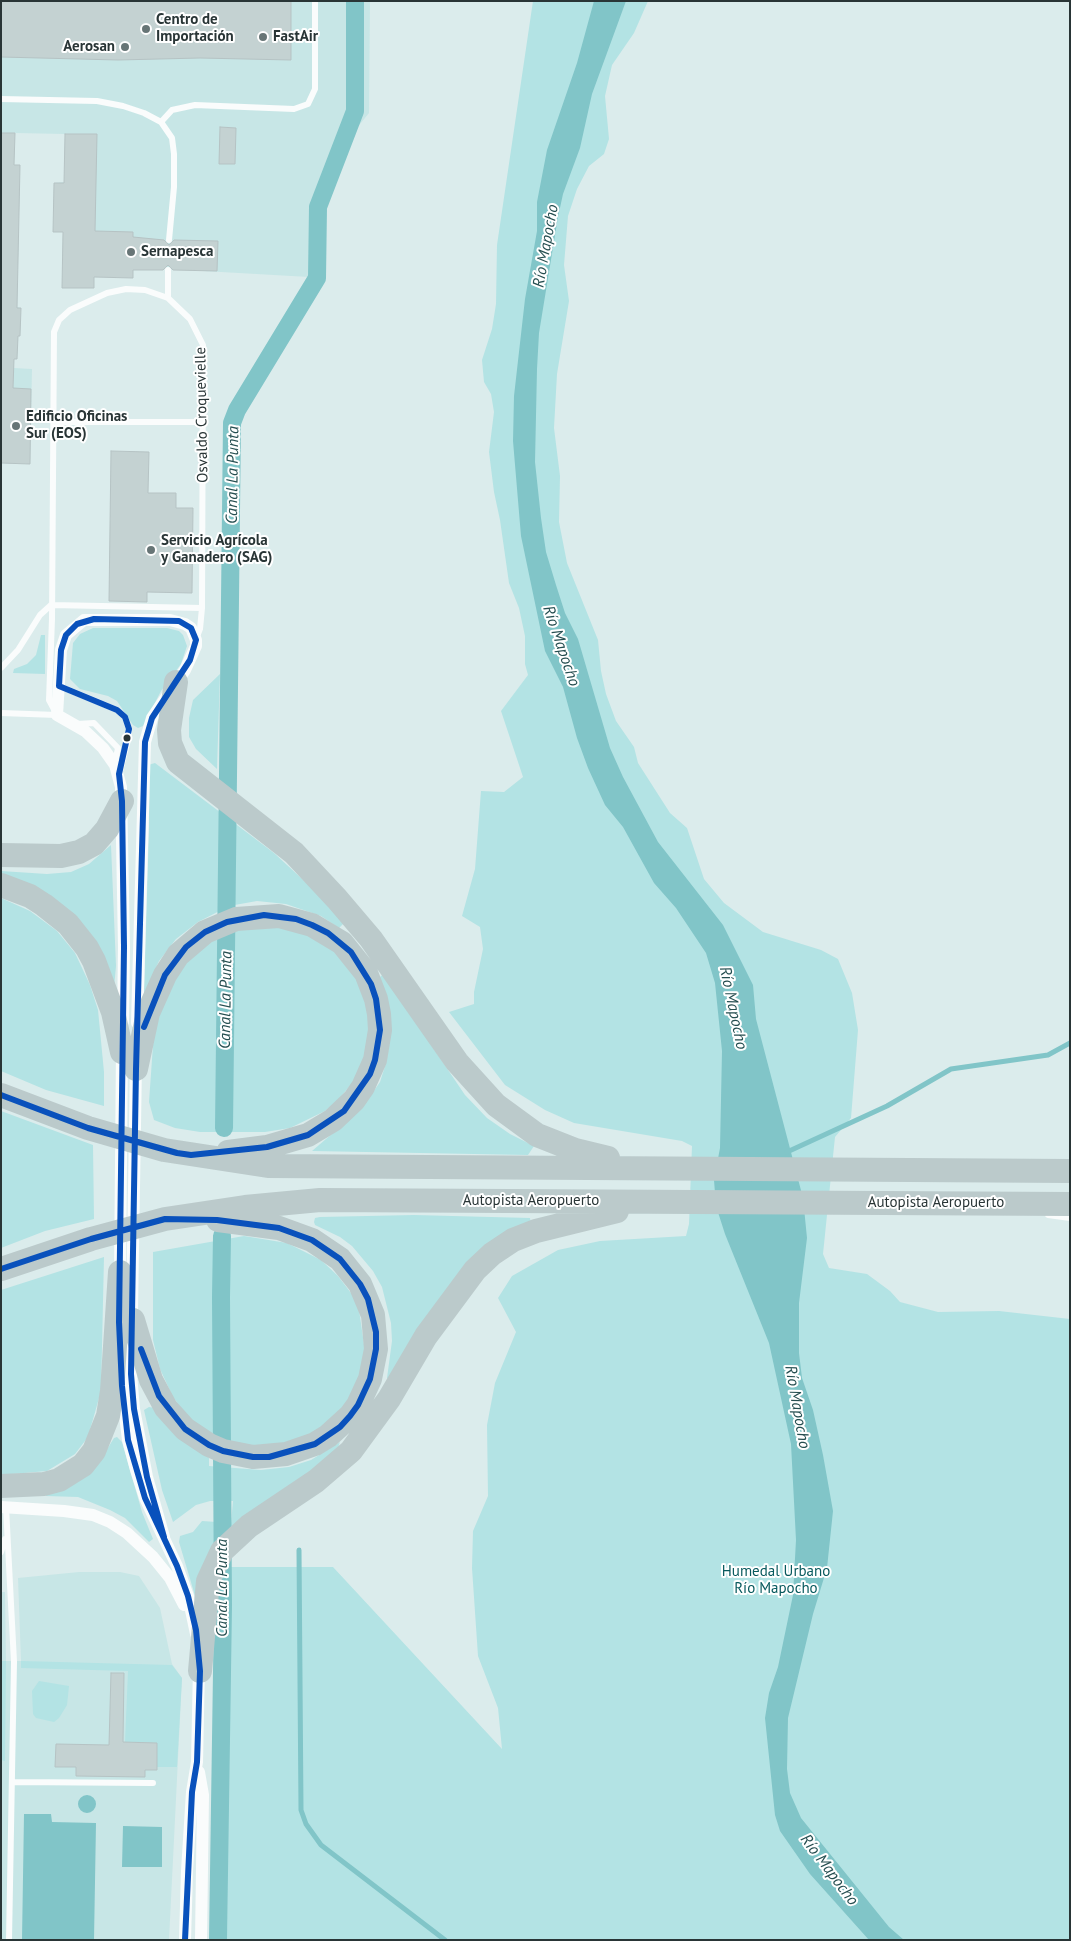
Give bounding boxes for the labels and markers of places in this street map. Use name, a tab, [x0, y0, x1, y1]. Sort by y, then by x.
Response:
place label: Centro de Importación	[156, 11, 234, 46]
marker: Centro de Importación	[140, 23, 152, 35]
place label: FastAir	[273, 28, 318, 46]
marker: FastAir	[257, 31, 269, 43]
place label: Aerosan	[63, 38, 115, 56]
marker: Aerosan	[119, 41, 131, 53]
place label: Sernapesca	[141, 243, 213, 261]
marker: Sernapesca	[125, 246, 137, 258]
place label: Edificio Oficinas Sur (EOS)	[26, 408, 127, 443]
marker: Edificio Oficinas Sur (EOS)	[10, 420, 22, 432]
place label: Servicio Agrícola y Ganadero (SAG)	[161, 532, 272, 567]
marker: Servicio Agrícola y Ganadero (SAG)	[145, 544, 157, 556]
unlabelled marker	[122, 733, 132, 743]

